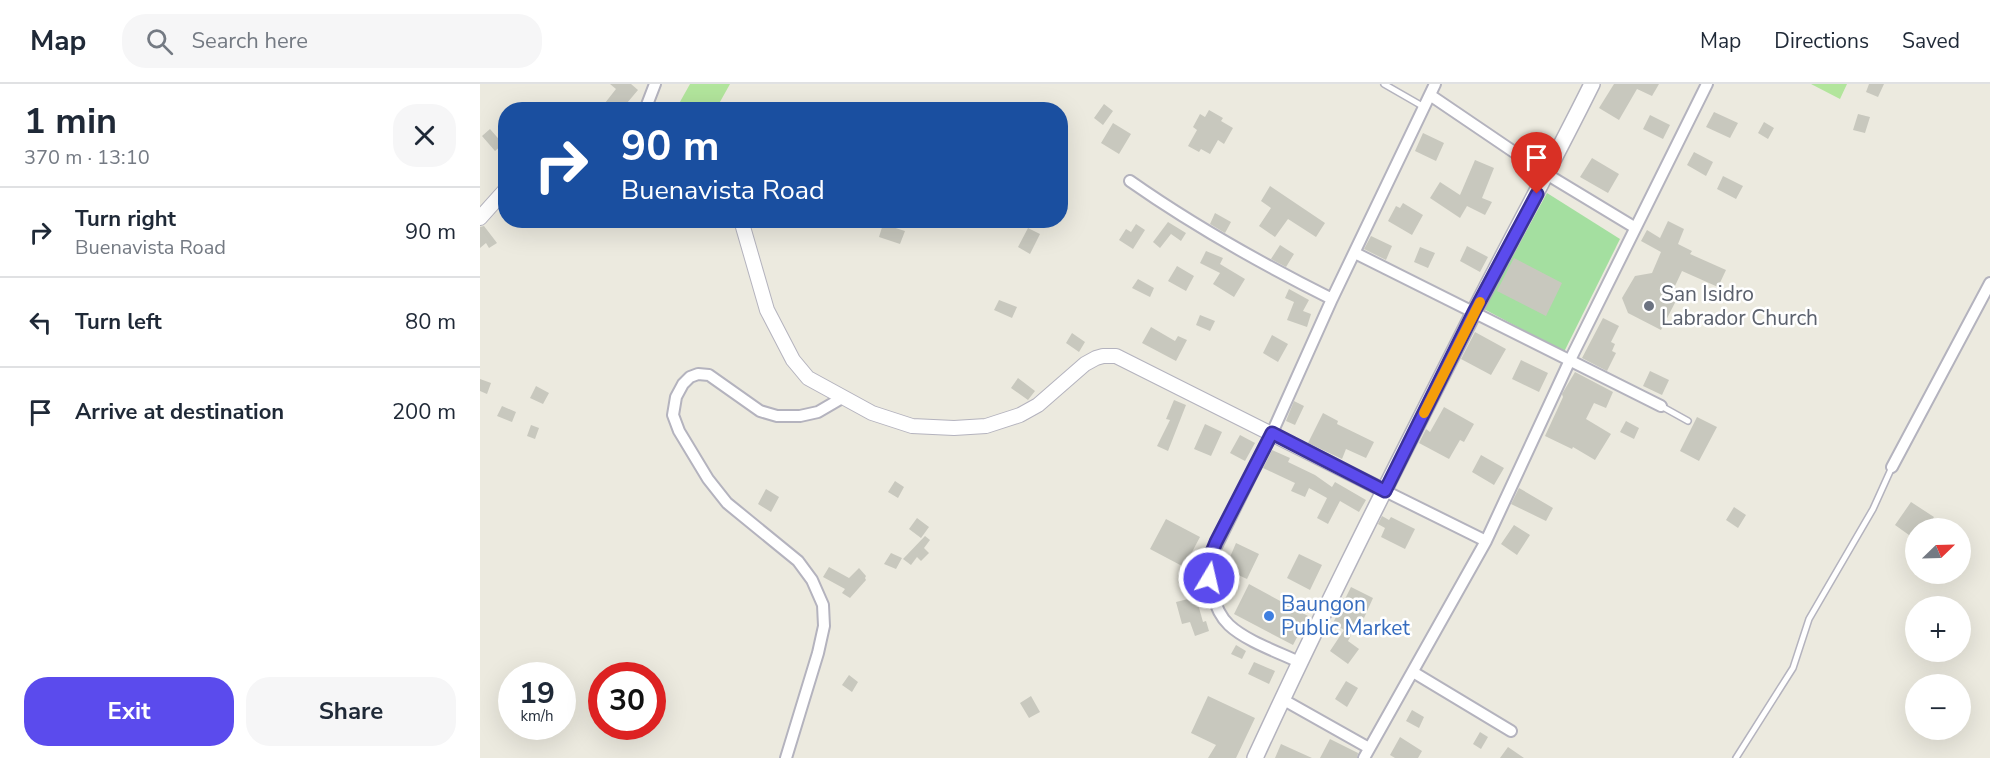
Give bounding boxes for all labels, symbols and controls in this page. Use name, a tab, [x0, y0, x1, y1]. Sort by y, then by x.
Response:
search box	[122, 14, 542, 68]
text: Map	[30, 22, 86, 60]
icon: search	[143, 25, 176, 58]
text: Search here	[191, 26, 308, 56]
text: Map	[1700, 27, 1741, 55]
text: Directions	[1774, 27, 1869, 55]
text: Saved	[1902, 27, 1960, 55]
text: 1 min	[24, 97, 117, 146]
button: close	[393, 104, 456, 167]
text: 90 m	[621, 118, 720, 175]
icon: right	[522, 126, 600, 204]
pin	[1511, 132, 1562, 194]
icon: arrive	[1520, 141, 1553, 174]
text: 370 m · 13:10	[24, 144, 150, 171]
text: Buenavista Road	[621, 172, 825, 209]
text: Turn right	[75, 204, 176, 234]
icon: right	[24, 216, 57, 249]
text: 90 m	[405, 217, 456, 247]
text: Buenavista Road	[75, 234, 226, 261]
place label: San Isidro Labrador Church	[1661, 280, 1818, 332]
marker: San Isidro Labrador Church	[1642, 299, 1656, 313]
icon: left	[24, 306, 57, 339]
text: Turn left	[75, 307, 162, 337]
text: 80 m	[405, 307, 456, 337]
icon: arrive	[24, 396, 57, 429]
text: Arrive at destination	[75, 397, 284, 427]
text: 200 m	[392, 397, 456, 427]
north arrow	[1905, 518, 1971, 584]
map controls	[1905, 518, 1971, 740]
position arrow	[1177, 546, 1241, 610]
place label: Baungon Public Market	[1281, 590, 1410, 642]
button: +	[1905, 596, 1971, 662]
marker: Baungon Public Market	[1262, 609, 1276, 623]
speed limit sign: 30	[588, 662, 666, 740]
text: 19	[519, 673, 555, 714]
button: −	[1905, 674, 1971, 740]
button: Exit	[24, 677, 234, 746]
button: Share	[246, 677, 456, 746]
text: km/h	[520, 706, 554, 726]

